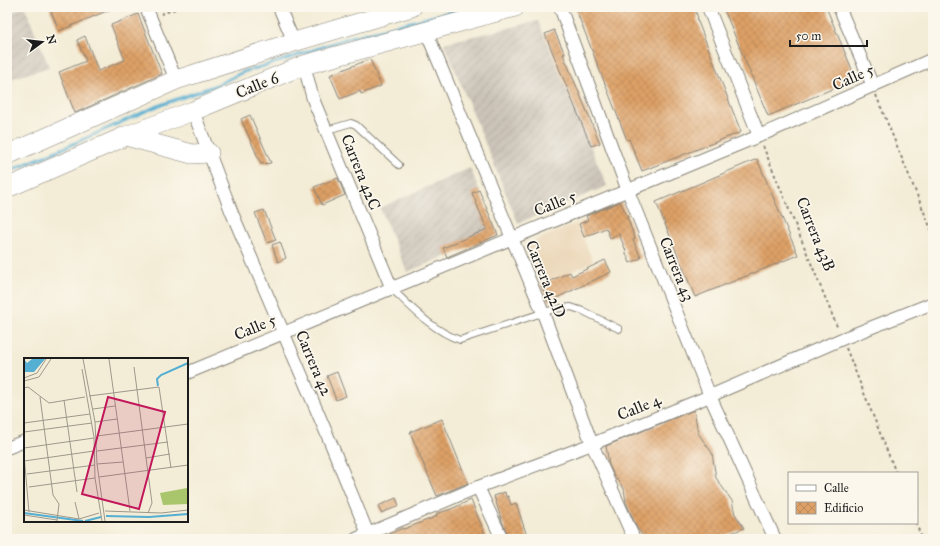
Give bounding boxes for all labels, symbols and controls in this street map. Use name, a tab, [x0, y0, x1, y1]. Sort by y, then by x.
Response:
north arrow	[22, 22, 62, 62]
scale bar	[790, 22, 867, 48]
text: 50 m	[796, 29, 821, 43]
text: N	[44, 33, 59, 46]
street label: Calle 5	[829, 59, 877, 95]
street label: Calle 6	[233, 68, 282, 102]
street label: Carrera 42C	[337, 131, 385, 213]
street label: Calle 5	[531, 186, 579, 220]
street label: Carrera 43B	[793, 194, 839, 274]
street label: Carrera 43	[656, 234, 698, 304]
street label: Carrera 42D	[522, 237, 570, 321]
street label: Calle 5	[231, 309, 279, 344]
street label: Carrera 42	[292, 327, 336, 399]
inset map	[24, 358, 188, 522]
street label: Calle 4	[614, 389, 665, 424]
legend	[788, 472, 918, 524]
text: Calle	[824, 481, 849, 495]
text: Edificio	[824, 501, 863, 515]

